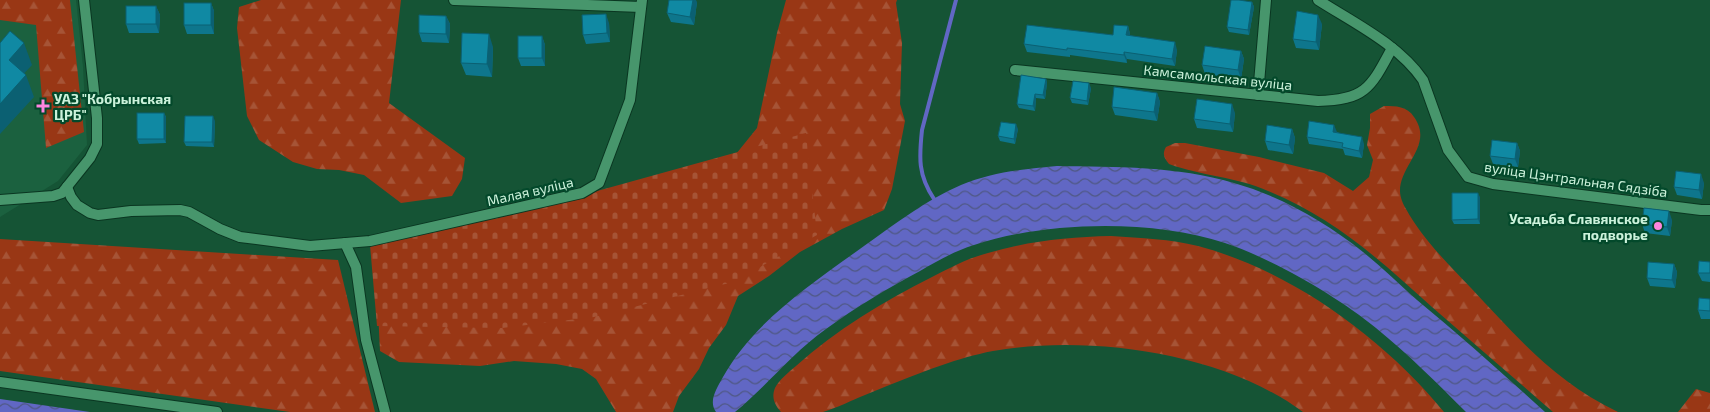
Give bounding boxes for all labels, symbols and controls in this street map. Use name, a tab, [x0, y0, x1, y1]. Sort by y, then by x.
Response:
street label: Камсамольская вуліца	[1143, 61, 1293, 93]
place label: УАЗ "Кобрынская ЦРБ"	[54, 90, 171, 123]
marker: УАЗ "Кобрынская ЦРБ"	[36, 99, 50, 113]
street label: вуліца Цэнтральная Сядзіба	[1483, 158, 1669, 200]
street label: Малая вуліца	[485, 173, 575, 209]
place label: Усадьба Славянское подворье	[1509, 210, 1648, 243]
marker: Усадьба Славянское подворье	[1652, 220, 1664, 232]

